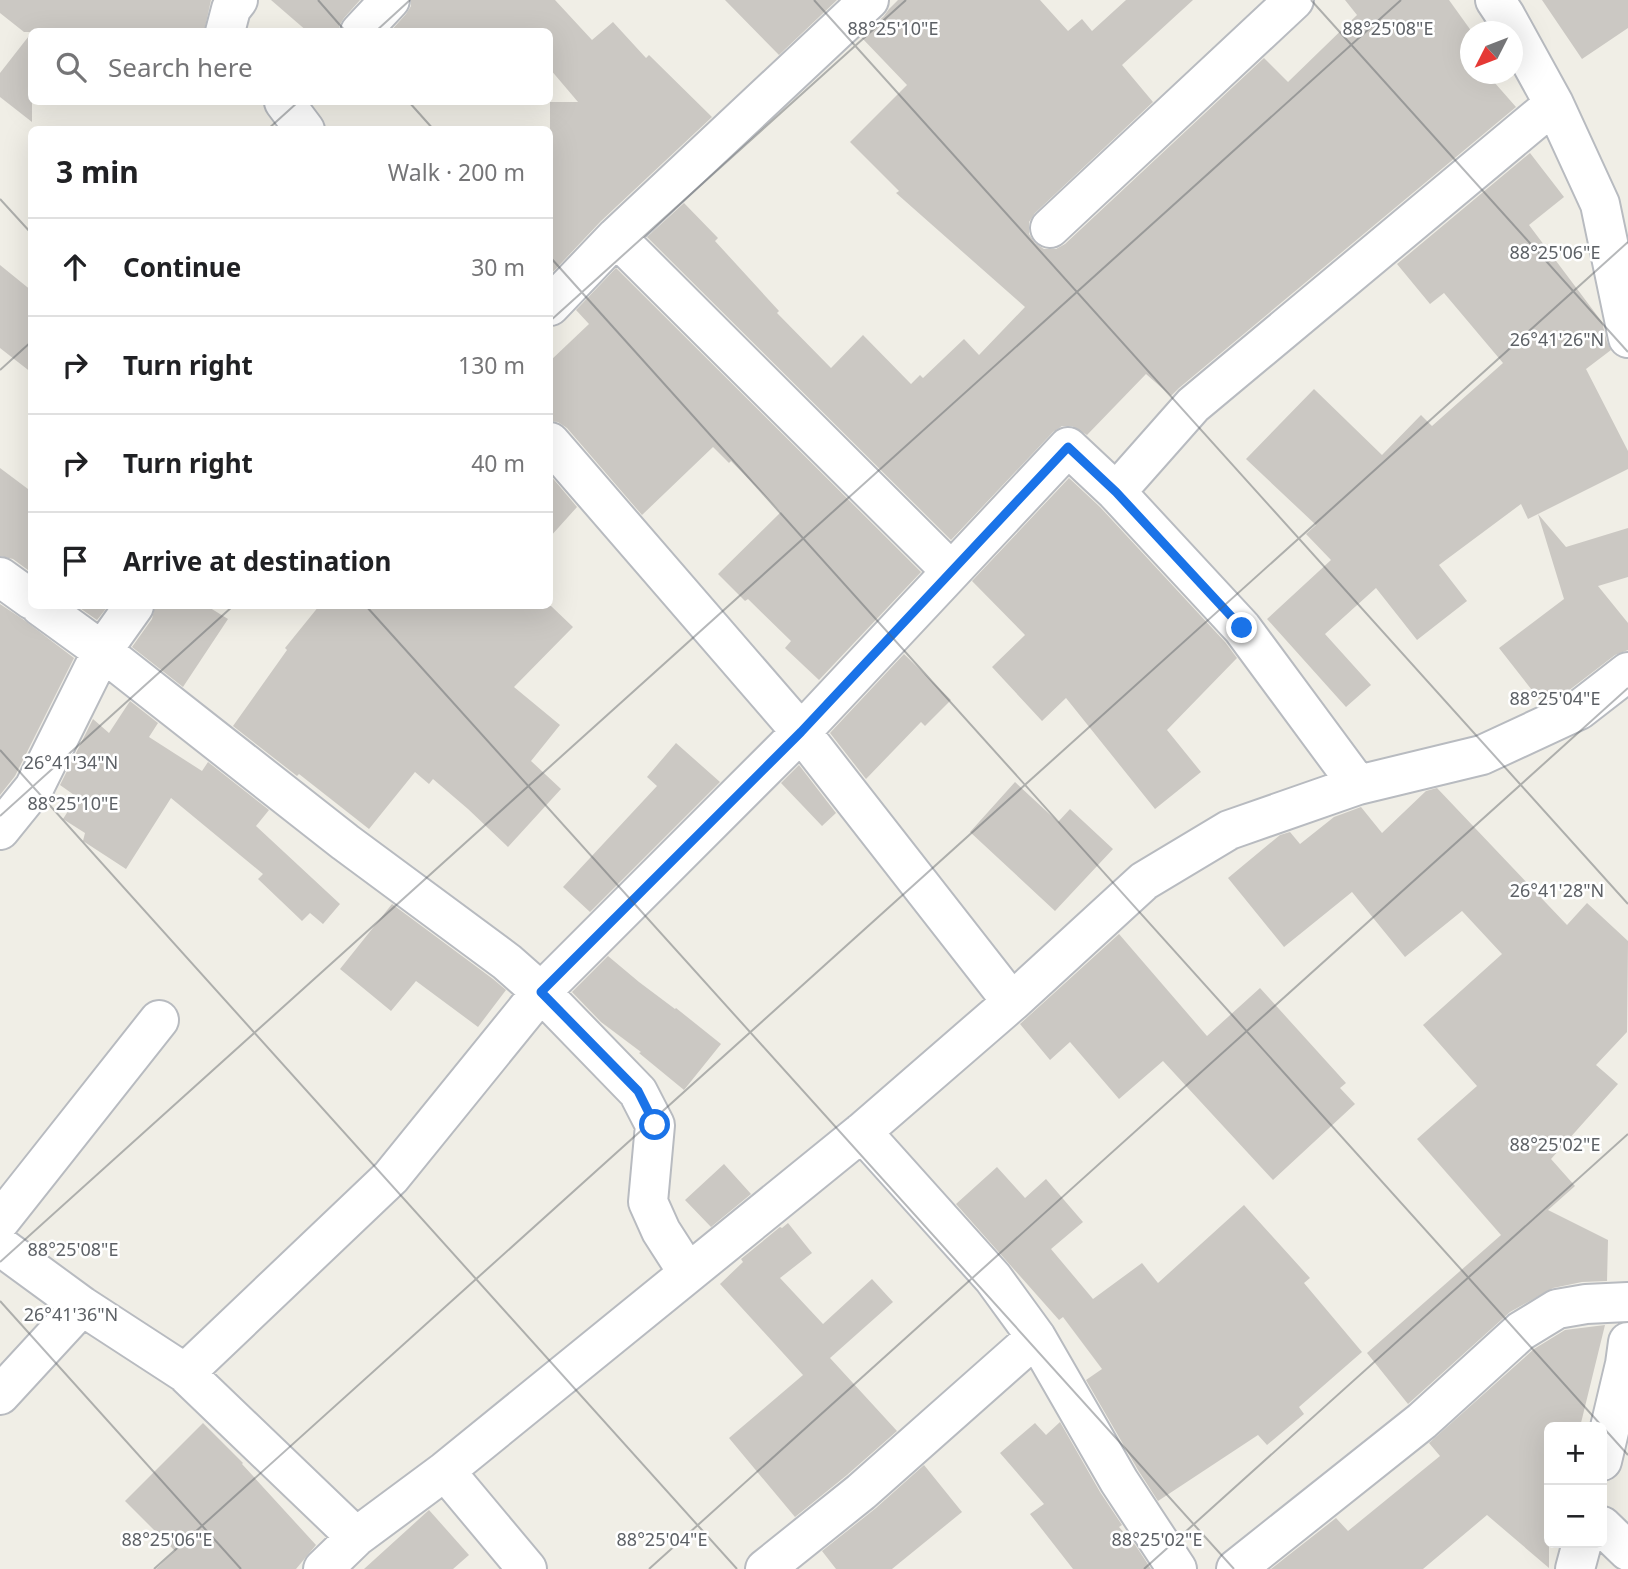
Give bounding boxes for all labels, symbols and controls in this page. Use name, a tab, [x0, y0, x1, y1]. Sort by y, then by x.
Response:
text: 88°25'10"E	[848, 16, 938, 40]
text: 88°25'08"E	[1343, 16, 1433, 40]
north arrow	[1460, 21, 1523, 84]
search box	[28, 28, 553, 105]
icon: search	[52, 48, 90, 86]
text: Search here	[108, 49, 253, 85]
text: 3 min	[56, 151, 139, 192]
text: Walk · 200 m	[388, 156, 525, 188]
text: 88°25'06"E	[1510, 240, 1600, 264]
icon: ahead	[56, 248, 94, 286]
text: Continue	[123, 249, 241, 285]
text: 30 m	[471, 251, 525, 283]
text: 26°41'26"N	[1510, 327, 1604, 351]
icon: right	[56, 346, 94, 384]
text: Turn right	[123, 347, 253, 383]
text: 130 m	[458, 349, 525, 381]
icon: right	[56, 444, 94, 482]
text: Turn right	[123, 445, 253, 481]
text: 40 m	[471, 447, 525, 479]
icon: arrive	[56, 542, 94, 580]
text: Arrive at destination	[123, 543, 392, 579]
route end	[1226, 612, 1257, 643]
text: 88°25'04"E	[1510, 686, 1600, 710]
text: 26°41'34"N	[24, 750, 118, 774]
text: 88°25'10"E	[28, 791, 118, 815]
text: 26°41'28"N	[1510, 878, 1604, 902]
route start	[639, 1109, 670, 1140]
text: 88°25'02"E	[1510, 1132, 1600, 1156]
text: 88°25'08"E	[28, 1237, 118, 1261]
text: 26°41'36"N	[24, 1302, 118, 1326]
map controls	[1544, 1422, 1607, 1548]
button: +	[1544, 1422, 1607, 1485]
button: −	[1544, 1485, 1607, 1548]
text: 88°25'06"E	[122, 1527, 212, 1551]
text: 88°25'04"E	[617, 1527, 707, 1551]
text: 88°25'02"E	[1112, 1527, 1202, 1551]

